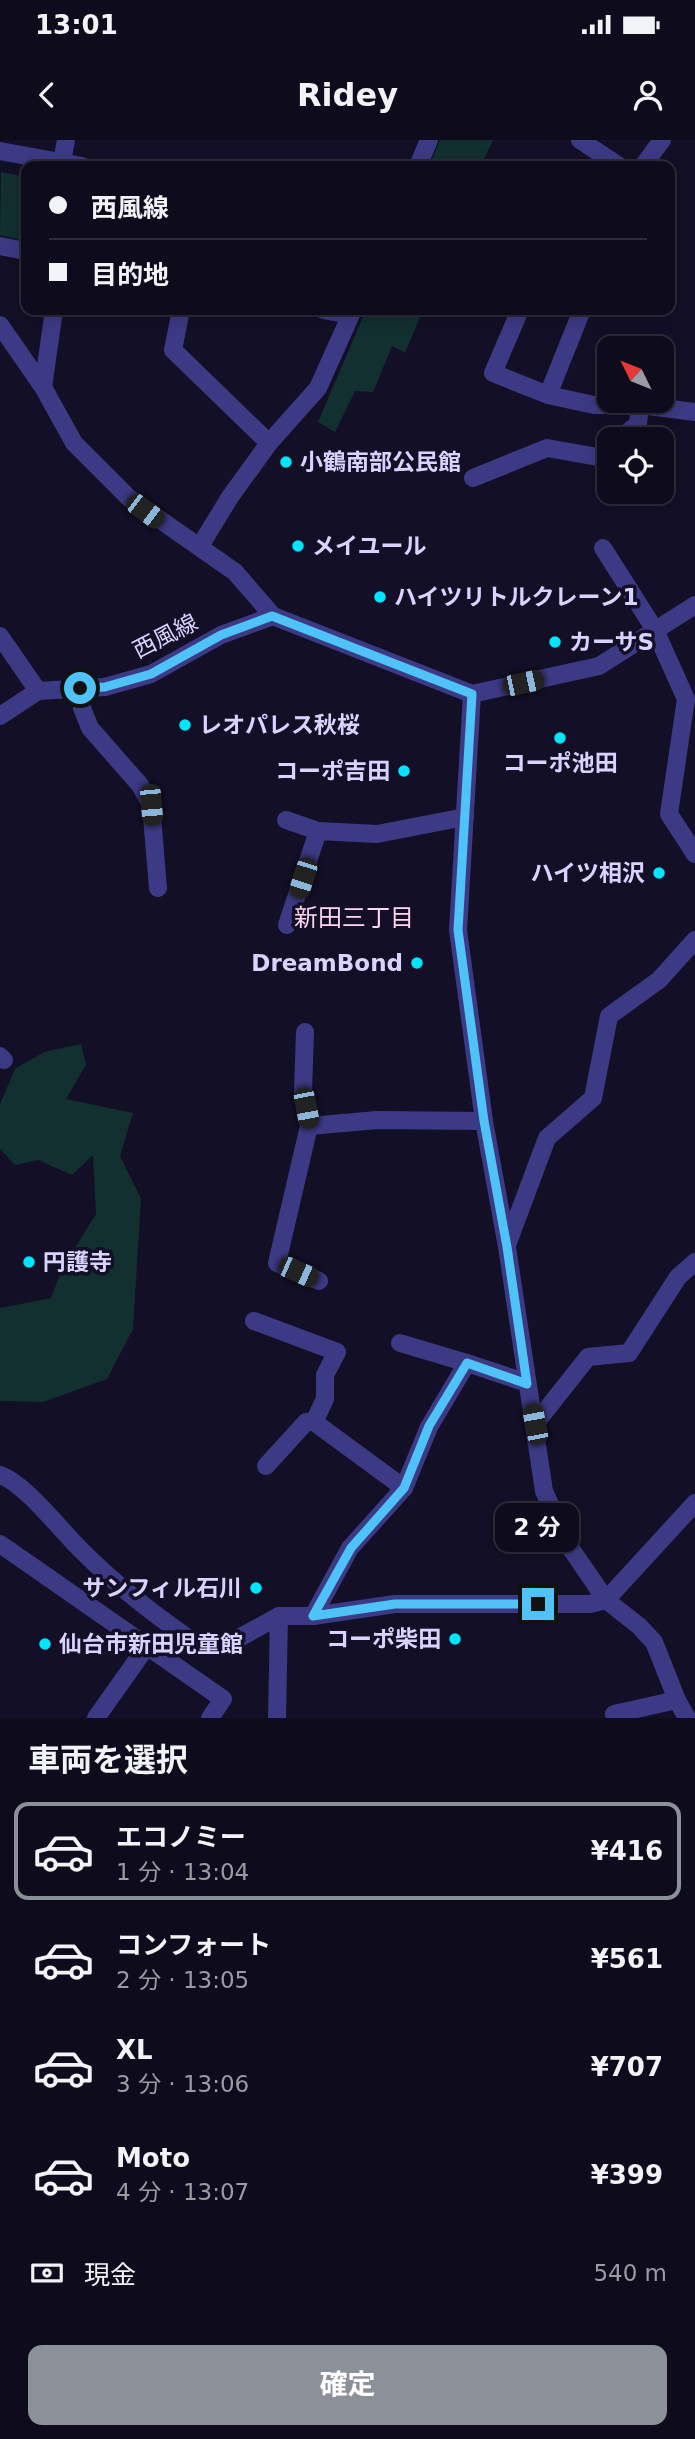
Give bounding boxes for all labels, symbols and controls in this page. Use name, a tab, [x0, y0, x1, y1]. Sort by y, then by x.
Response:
text: 13:01	[35, 10, 118, 40]
icon: back	[28, 76, 66, 114]
text: Ridey	[297, 76, 398, 114]
icon: person	[629, 76, 667, 114]
text: 西風線	[91, 193, 169, 223]
text: 目的地	[91, 260, 169, 290]
north arrow	[597, 336, 674, 413]
map controls	[597, 336, 674, 504]
button: locate	[597, 427, 674, 504]
place label: 小鶴南部公民館	[300, 449, 461, 475]
marker: 小鶴南部公民館	[278, 454, 294, 470]
car	[122, 490, 169, 532]
place label: メイユール	[312, 533, 427, 559]
marker: メイユール	[290, 538, 306, 554]
place label: ハイツリトルクレーン1	[394, 584, 638, 610]
marker: ハイツリトルクレーン1	[372, 589, 388, 605]
street label: 西風線	[128, 609, 202, 663]
place label: カーサS	[569, 629, 654, 655]
marker: カーサS	[547, 634, 563, 650]
car	[501, 668, 546, 698]
route start	[64, 672, 96, 704]
place label: レオパレス秋桜	[199, 712, 360, 738]
marker: レオパレス秋桜	[177, 717, 193, 733]
marker: コーポ池田	[552, 730, 568, 746]
place label: コーポ池田	[503, 750, 618, 776]
place label: コーポ吉田	[275, 758, 390, 784]
marker: コーポ吉田	[396, 763, 412, 779]
car	[139, 783, 164, 827]
car	[287, 855, 320, 901]
place label: ハイツ相沢	[530, 860, 645, 886]
marker: ハイツ相沢	[651, 865, 667, 881]
district label: 新田三丁目	[294, 904, 414, 932]
place label: DreamBond	[251, 950, 403, 976]
marker: DreamBond	[409, 955, 425, 971]
car	[292, 1085, 321, 1131]
place label: 円護寺	[43, 1249, 112, 1275]
marker: 円護寺	[21, 1254, 37, 1270]
car	[275, 1254, 322, 1290]
car	[521, 1401, 550, 1447]
callout: 2 分	[496, 1502, 580, 1552]
text: 2 分	[513, 1514, 561, 1540]
place label: サンフィル石川	[82, 1575, 242, 1601]
marker: サンフィル石川	[248, 1580, 264, 1596]
route end	[522, 1588, 554, 1620]
place label: コーポ柴田	[326, 1626, 441, 1652]
place label: 仙台市新田児童館	[59, 1631, 243, 1657]
marker: コーポ柴田	[447, 1631, 463, 1647]
marker: 仙台市新田児童館	[37, 1636, 53, 1652]
text: 車両を選択	[28, 1741, 188, 1779]
icon: car	[32, 1820, 95, 1883]
text: エコノミー	[116, 1822, 246, 1852]
text: ¥416	[591, 1836, 663, 1866]
text: 1 分 · 13:04	[116, 1859, 249, 1885]
icon: car	[32, 1928, 95, 1991]
text: コンフォート	[116, 1930, 271, 1960]
text: ¥561	[591, 1944, 663, 1974]
text: 2 分 · 13:05	[116, 1967, 249, 1993]
text: XL	[116, 2035, 153, 2065]
icon: car	[32, 2036, 95, 2099]
text: ¥707	[591, 2052, 663, 2082]
text: 3 分 · 13:06	[116, 2071, 249, 2097]
text: Moto	[116, 2143, 190, 2173]
icon: car	[32, 2144, 95, 2207]
text: ¥399	[591, 2160, 663, 2190]
text: 4 分 · 13:07	[116, 2179, 249, 2205]
icon: cash	[28, 2254, 66, 2292]
text: 現金	[84, 2260, 136, 2290]
text: 540 m	[593, 2260, 667, 2286]
button: 確定	[28, 2345, 667, 2425]

